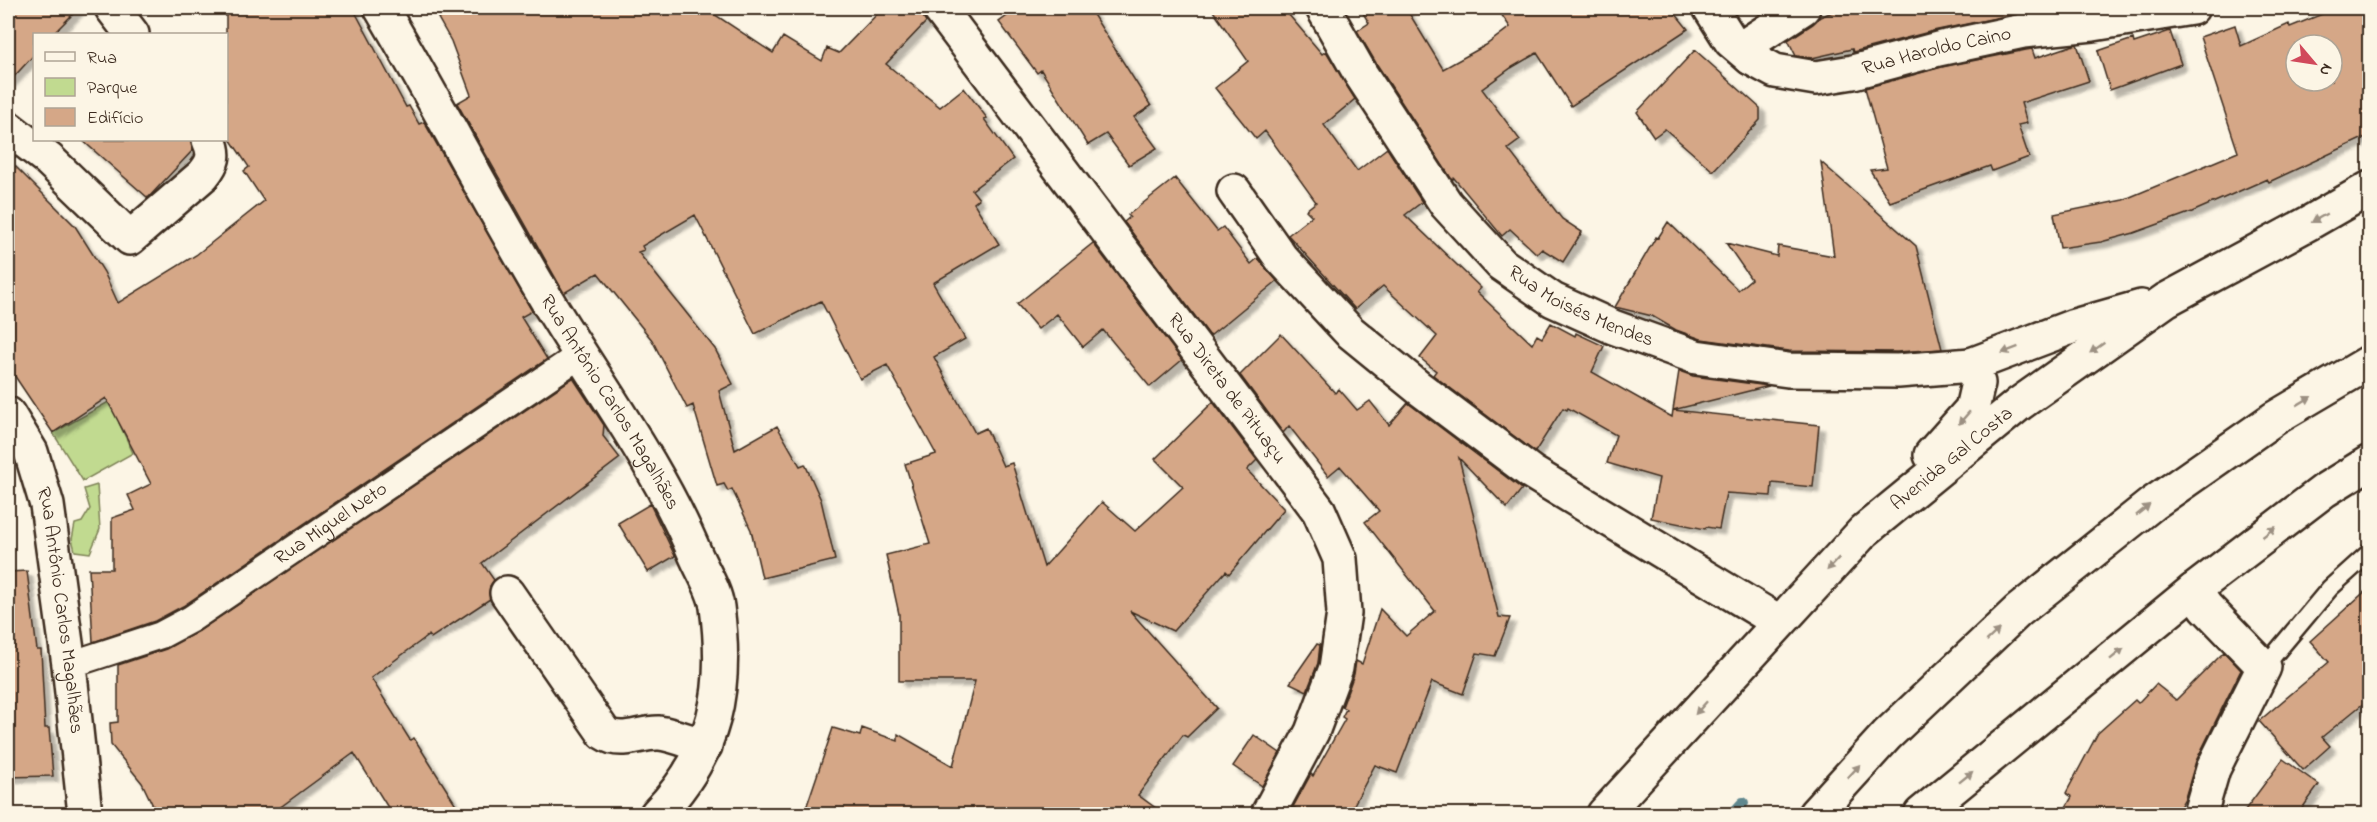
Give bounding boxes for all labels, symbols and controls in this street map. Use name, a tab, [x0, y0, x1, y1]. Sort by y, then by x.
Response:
street label: Rua Haroldo Caino	[1859, 19, 2014, 83]
legend	[33, 33, 228, 141]
north arrow	[2284, 33, 2344, 93]
text: Rua	[87, 46, 117, 72]
text: N	[2312, 59, 2338, 80]
text: Parque	[87, 76, 138, 102]
text: Edifício	[87, 106, 143, 132]
one-way arrow	[2311, 212, 2327, 223]
street label: Rua Moisés Mendes	[1502, 258, 1658, 355]
street label: Rua Antônio Carlos Magalhães	[532, 289, 687, 515]
street label: Rua Direta de Pituaçu	[1160, 307, 1293, 470]
one-way arrow	[2090, 342, 2106, 354]
one-way arrow	[2001, 346, 2019, 356]
one-way arrow	[2296, 395, 2312, 406]
street label: Avenida Gal Costa	[1884, 400, 2020, 518]
one-way arrow	[1958, 410, 1971, 425]
street label: Rua Miguel Neto	[269, 475, 394, 573]
street label: Rua Antônio Carlos Magalhães	[28, 484, 91, 735]
one-way arrow	[2136, 505, 2151, 517]
one-way arrow	[2262, 527, 2277, 539]
one-way arrow	[1826, 557, 1840, 572]
one-way arrow	[1986, 628, 2001, 642]
one-way arrow	[2109, 647, 2125, 660]
one-way arrow	[1694, 701, 1708, 716]
one-way arrow	[1847, 764, 1861, 779]
one-way arrow	[1958, 771, 1974, 784]

